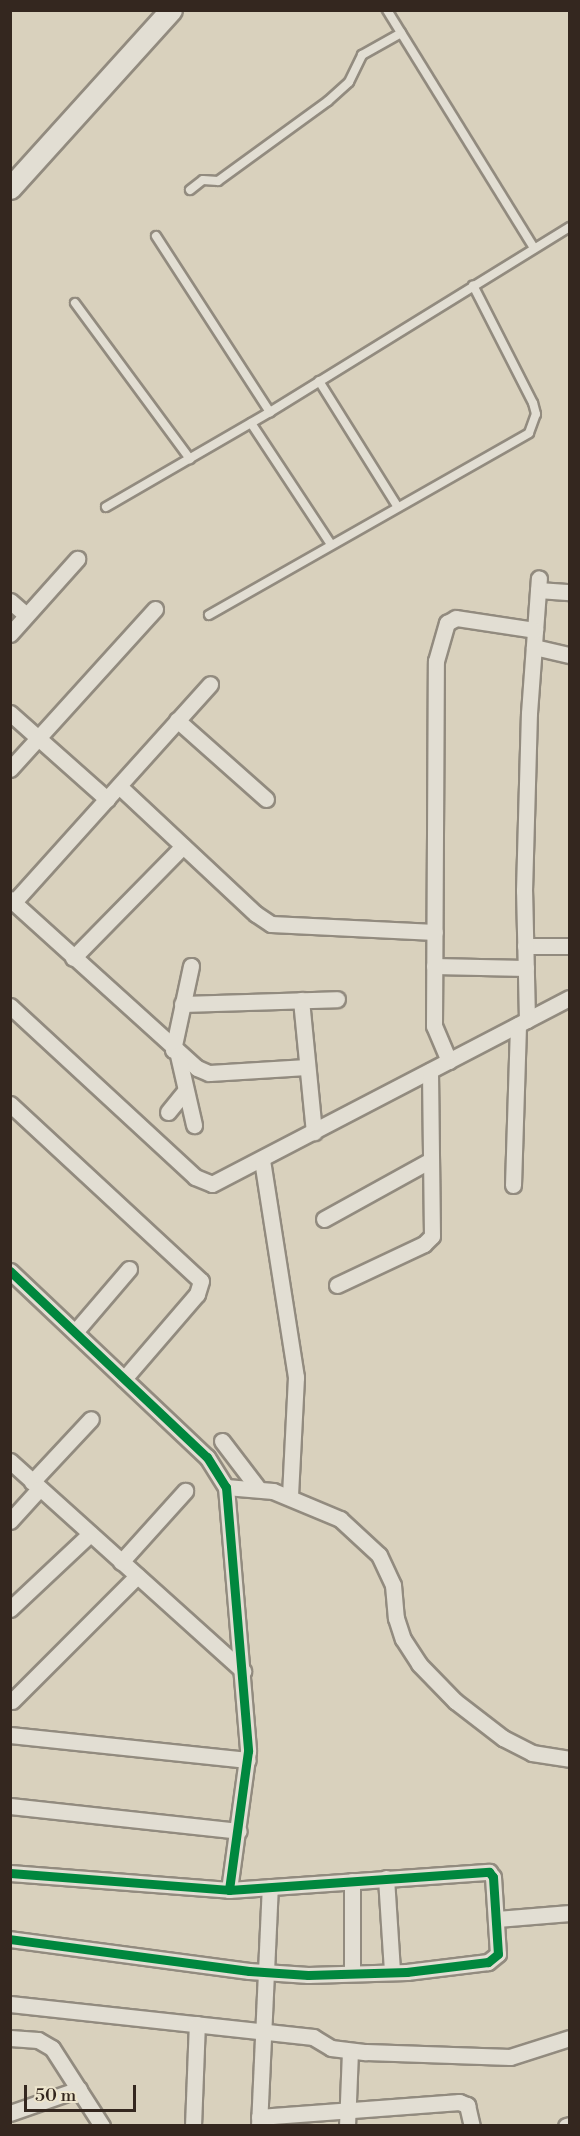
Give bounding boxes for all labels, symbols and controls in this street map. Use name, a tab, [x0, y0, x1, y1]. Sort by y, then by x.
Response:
scale bar	[27, 2073, 140, 2111]
text: 50 m	[35, 2084, 76, 2107]

